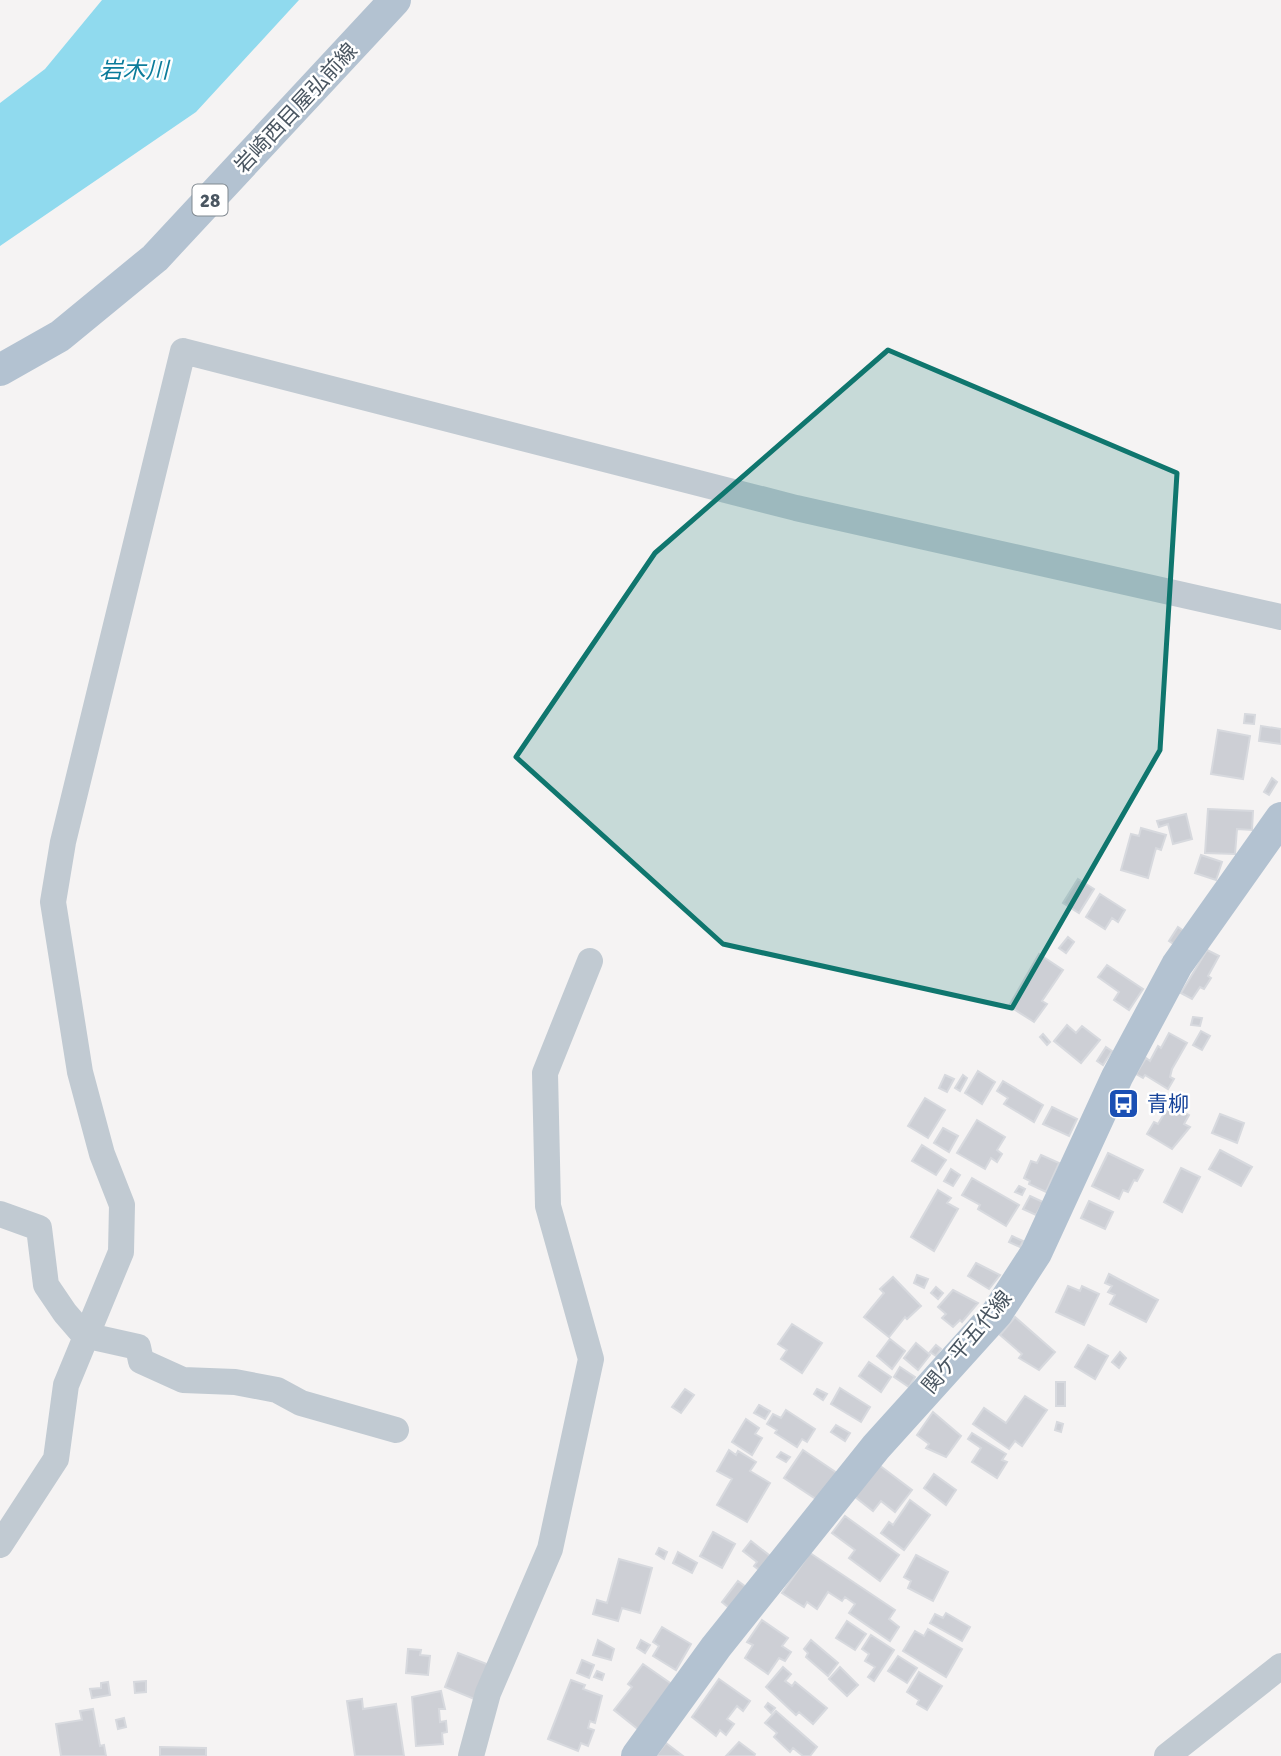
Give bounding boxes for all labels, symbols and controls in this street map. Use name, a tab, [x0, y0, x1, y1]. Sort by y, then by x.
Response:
street label: 岩崎西目屋弘前線	[229, 38, 363, 178]
water label: 岩木川	[100, 56, 172, 85]
road number: 28	[192, 184, 228, 216]
bus stop icon: 青柳	[1107, 1087, 1141, 1121]
place label: 青柳	[1147, 1091, 1189, 1117]
street label: 関ケ平五代線	[917, 1285, 1017, 1399]

